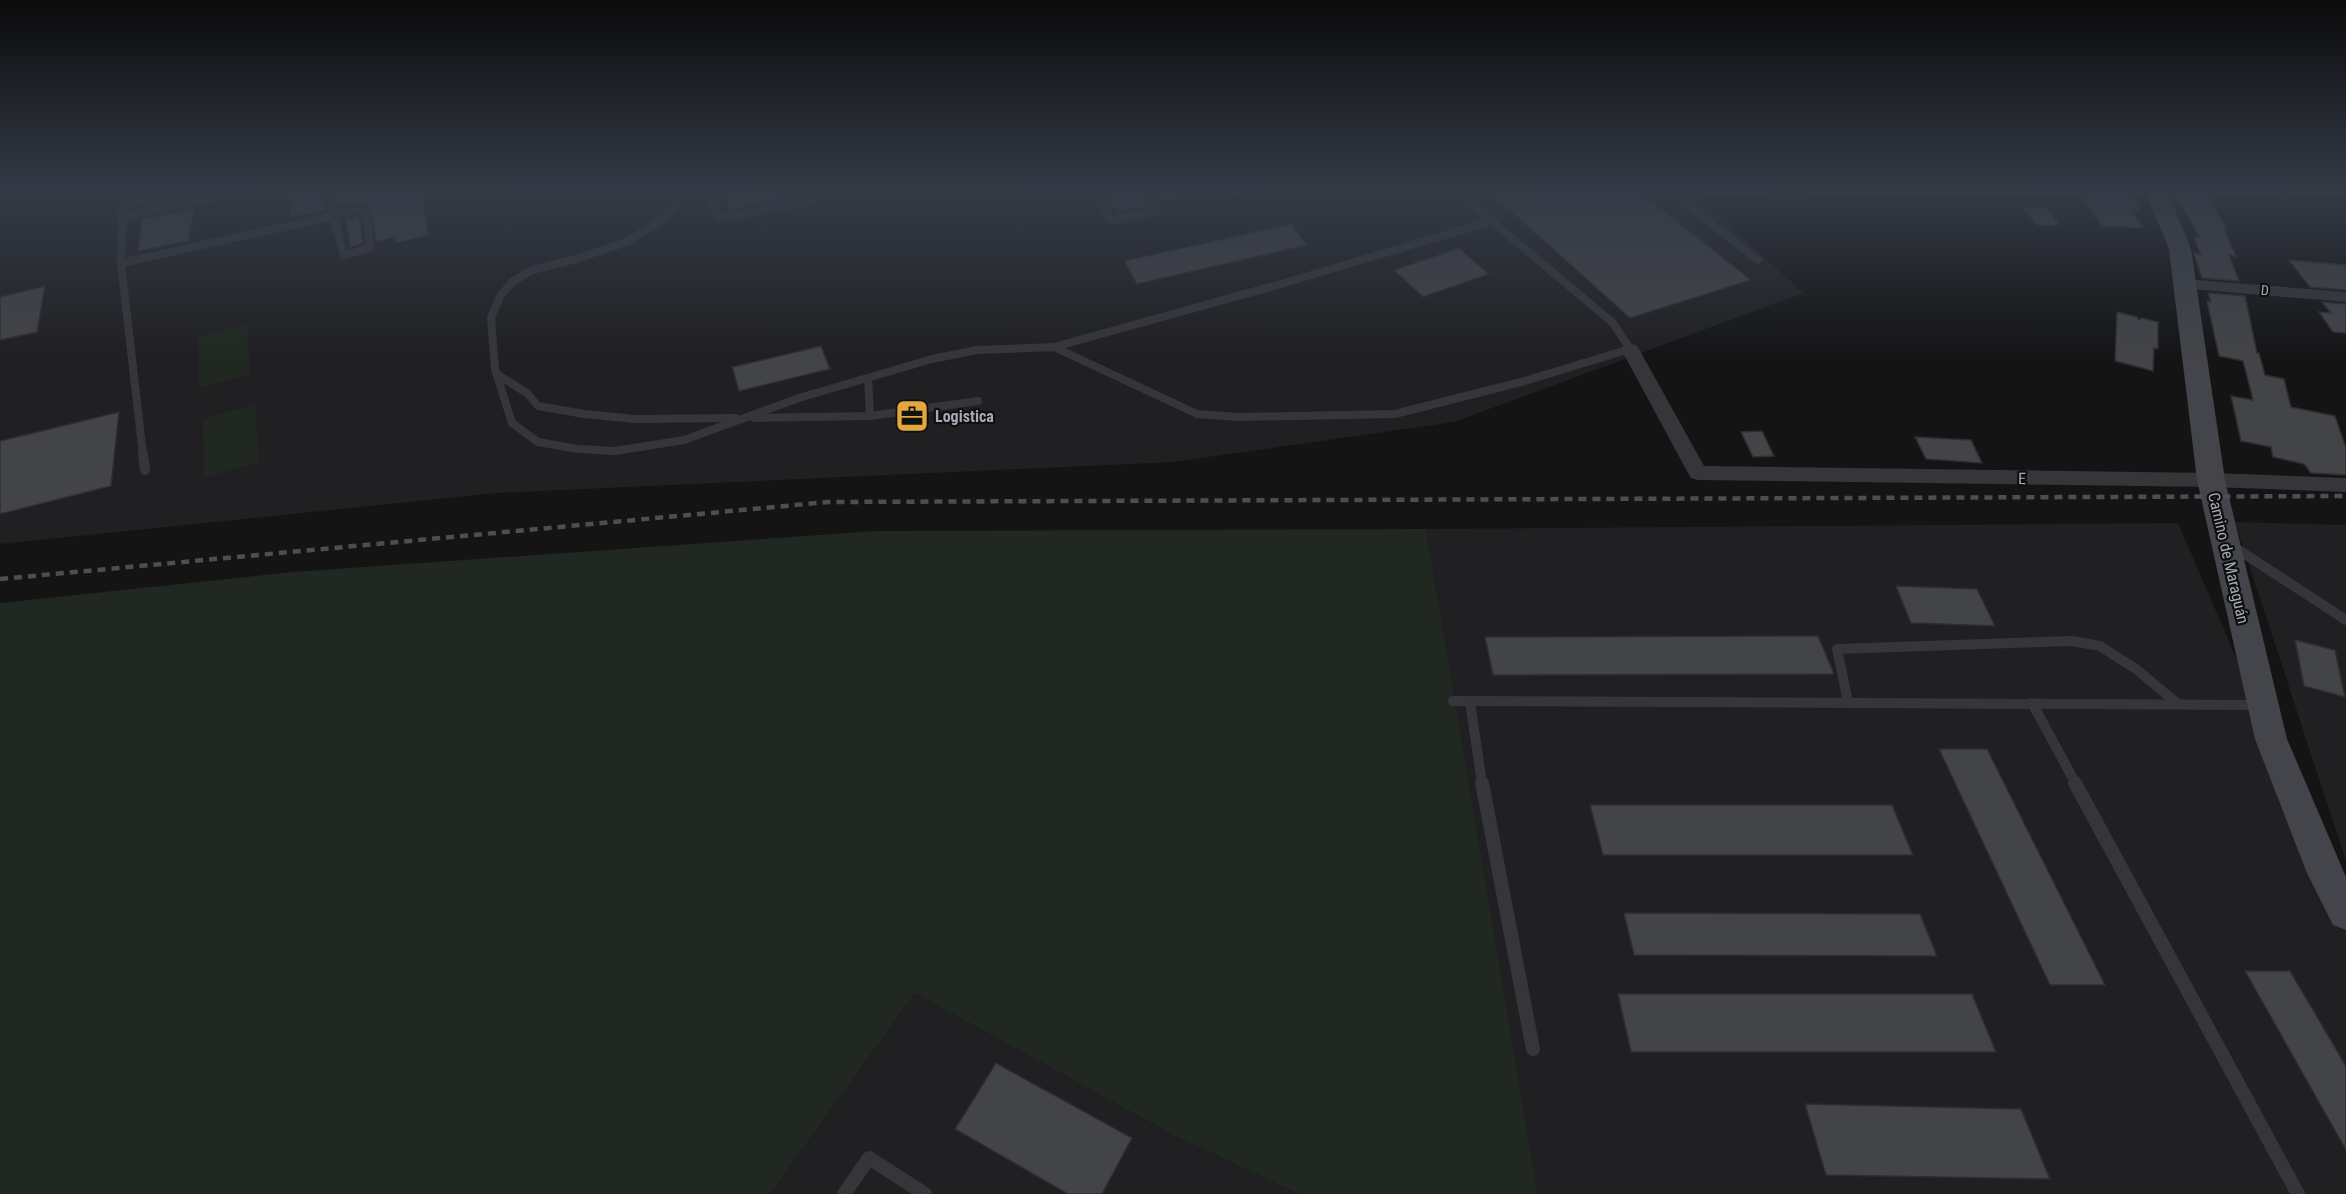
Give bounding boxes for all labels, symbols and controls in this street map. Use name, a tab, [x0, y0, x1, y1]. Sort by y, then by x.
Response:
street label: D	[2260, 282, 2270, 298]
office icon: Logistica	[894, 398, 930, 434]
place label: Logistica	[935, 407, 994, 426]
street label: E	[2018, 469, 2026, 488]
street label: Camino de Maraguán	[2204, 491, 2253, 626]

